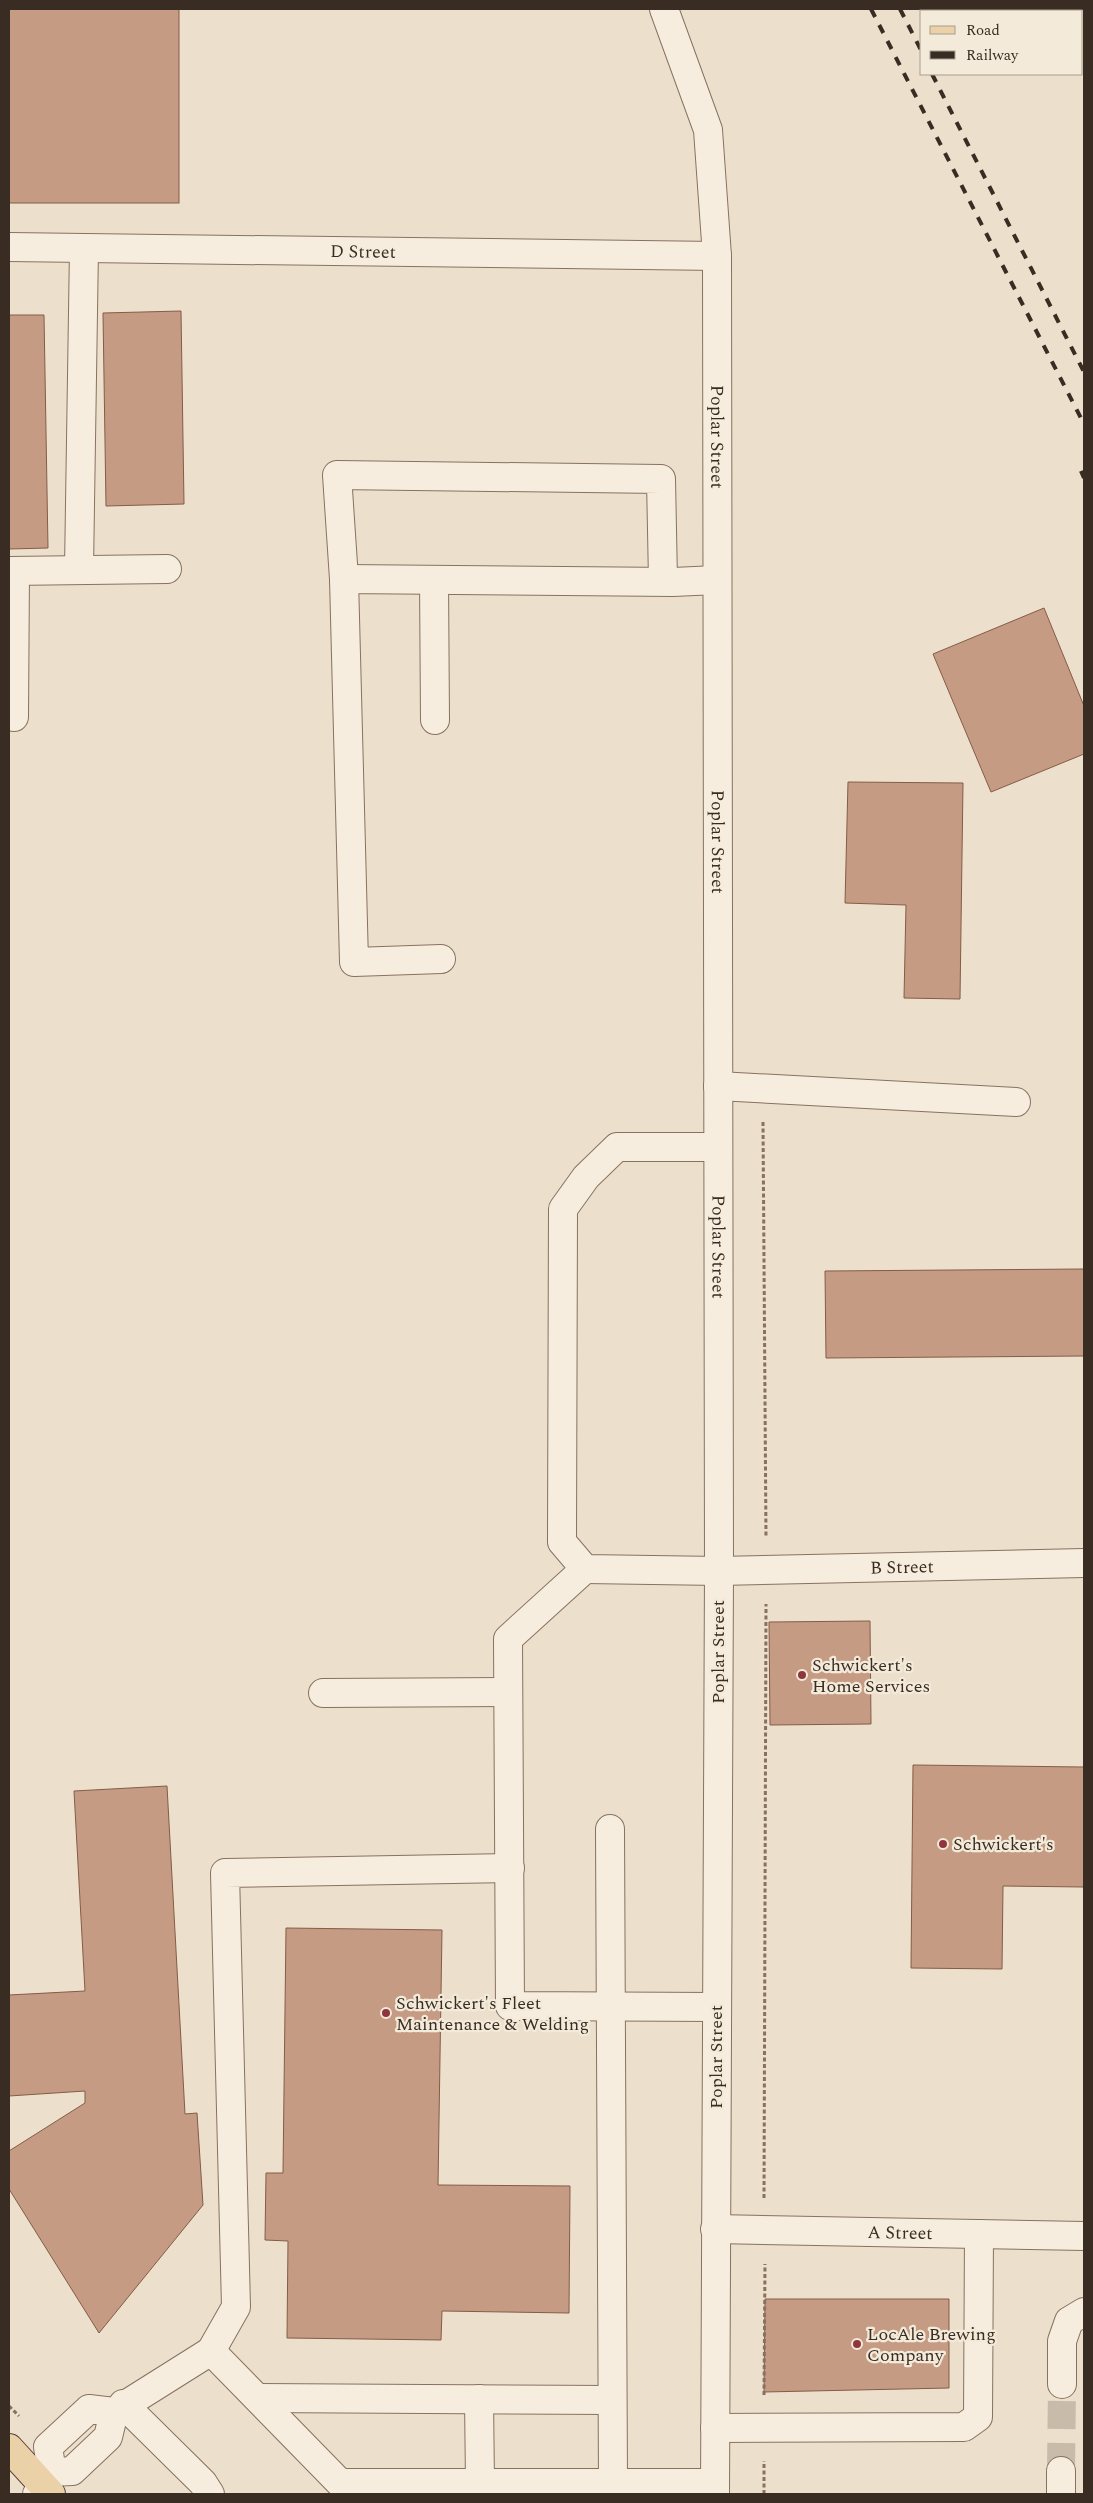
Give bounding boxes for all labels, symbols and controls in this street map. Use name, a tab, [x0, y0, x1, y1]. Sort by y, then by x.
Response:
legend	[920, 10, 1083, 75]
text: Road	[966, 19, 1000, 42]
text: Railway	[966, 44, 1019, 67]
street label: D Street	[330, 238, 396, 265]
street label: Poplar Street	[704, 385, 731, 489]
street label: Poplar Street	[704, 790, 731, 894]
street label: Poplar Street	[705, 1195, 732, 1299]
street label: B Street	[870, 1553, 934, 1581]
street label: Poplar Street	[705, 1600, 732, 1704]
place label: Schwickert's Home Services	[812, 1652, 930, 1700]
marker: Schwickert's Home Services	[796, 1669, 808, 1681]
place label: Schwickert's	[953, 1831, 1054, 1858]
marker: Schwickert's	[937, 1838, 949, 1850]
place label: Schwickert's Fleet Maintenance & Welding	[396, 1990, 589, 2038]
street label: Poplar Street	[703, 2005, 730, 2109]
marker: Schwickert's Fleet Maintenance & Welding	[380, 2007, 392, 2019]
street label: A Street	[867, 2218, 933, 2247]
place label: LocAle Brewing Company	[867, 2321, 996, 2369]
marker: LocAle Brewing Company	[851, 2338, 863, 2350]

